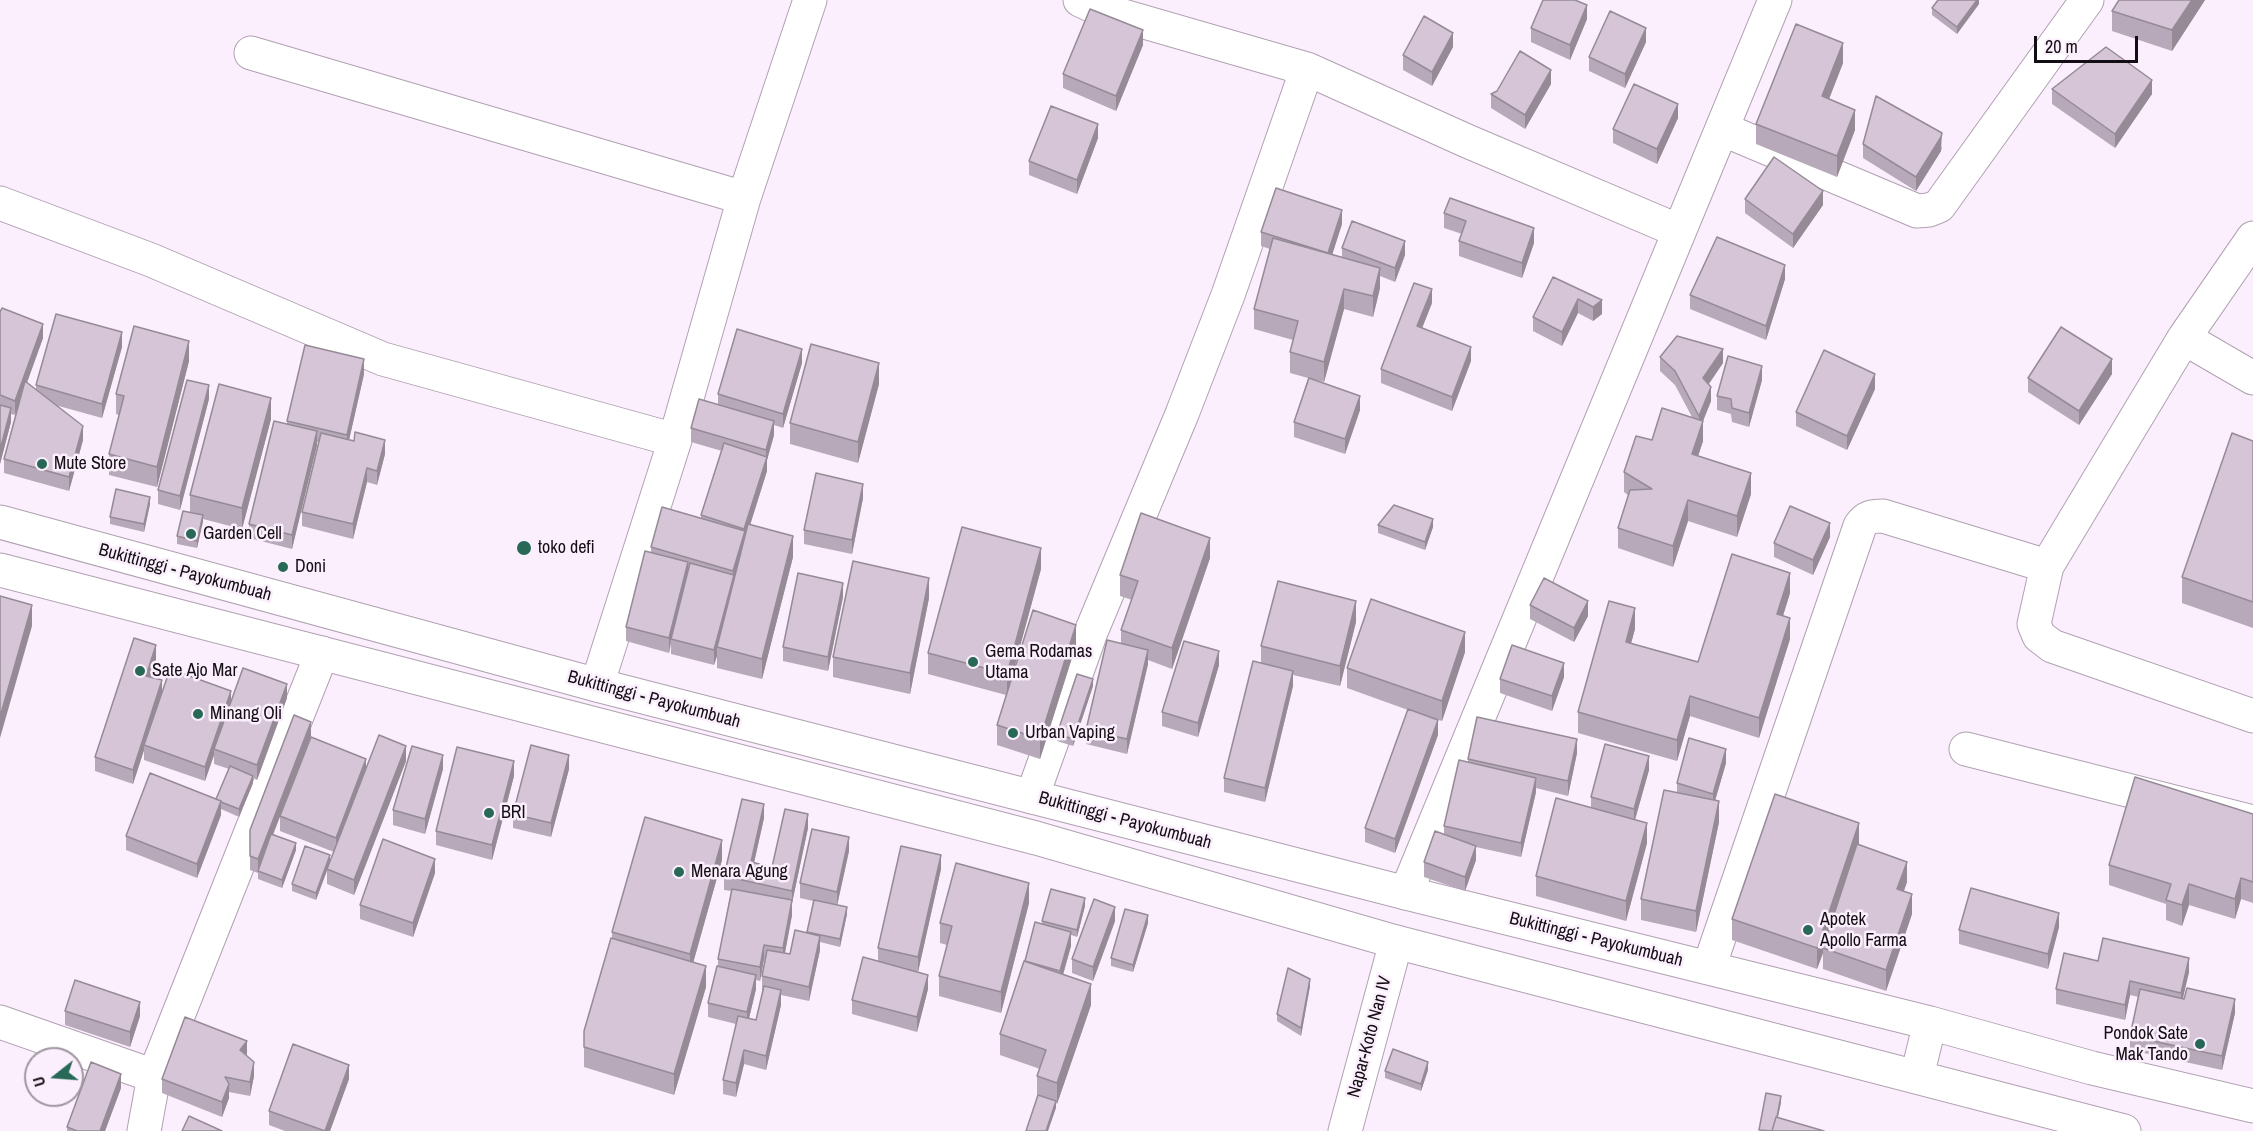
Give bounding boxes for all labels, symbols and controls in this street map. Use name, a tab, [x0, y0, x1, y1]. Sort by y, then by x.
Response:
scale bar	[2037, 24, 2140, 62]
text: 20 m	[2045, 34, 2078, 59]
place label: Mute Store	[54, 453, 126, 475]
marker: Mute Store	[35, 457, 49, 471]
place label: Garden Cell	[203, 523, 282, 545]
marker: Garden Cell	[184, 527, 198, 541]
place label: toko defi	[538, 537, 595, 559]
marker: toko defi	[515, 539, 533, 557]
street label: Bukittinggi - Payokumbuah	[96, 540, 274, 606]
place label: Doni	[295, 556, 326, 578]
marker: Doni	[276, 560, 290, 574]
place label: Gema Rodamas Utama	[985, 641, 1092, 684]
marker: Gema Rodamas Utama	[966, 655, 980, 669]
place label: Sate Ajo Mar	[152, 660, 237, 682]
marker: Sate Ajo Mar	[133, 664, 147, 678]
street label: Bukittinggi - Payokumbuah	[565, 667, 743, 733]
place label: Minang Oli	[210, 703, 282, 725]
marker: Minang Oli	[191, 707, 205, 721]
place label: Urban Vaping	[1025, 722, 1115, 744]
marker: Urban Vaping	[1006, 726, 1020, 740]
street label: Bukittinggi - Payokumbuah	[1036, 788, 1214, 854]
place label: BRI	[501, 802, 526, 824]
marker: BRI	[482, 806, 496, 820]
place label: Menara Agung	[691, 861, 788, 883]
marker: Menara Agung	[672, 865, 686, 879]
street label: Bukittinggi - Payokumbuah	[1507, 908, 1685, 972]
place label: Apotek Apollo Farma	[1820, 909, 1907, 952]
marker: Apotek Apollo Farma	[1801, 923, 1815, 937]
street label: Napar-Koto Nan IV	[1343, 974, 1397, 1100]
place label: Pondok Sate Mak Tando	[2103, 1023, 2188, 1066]
marker: Pondok Sate Mak Tando	[2193, 1037, 2207, 1051]
north arrow	[24, 1047, 84, 1107]
text: U	[27, 1074, 51, 1089]

